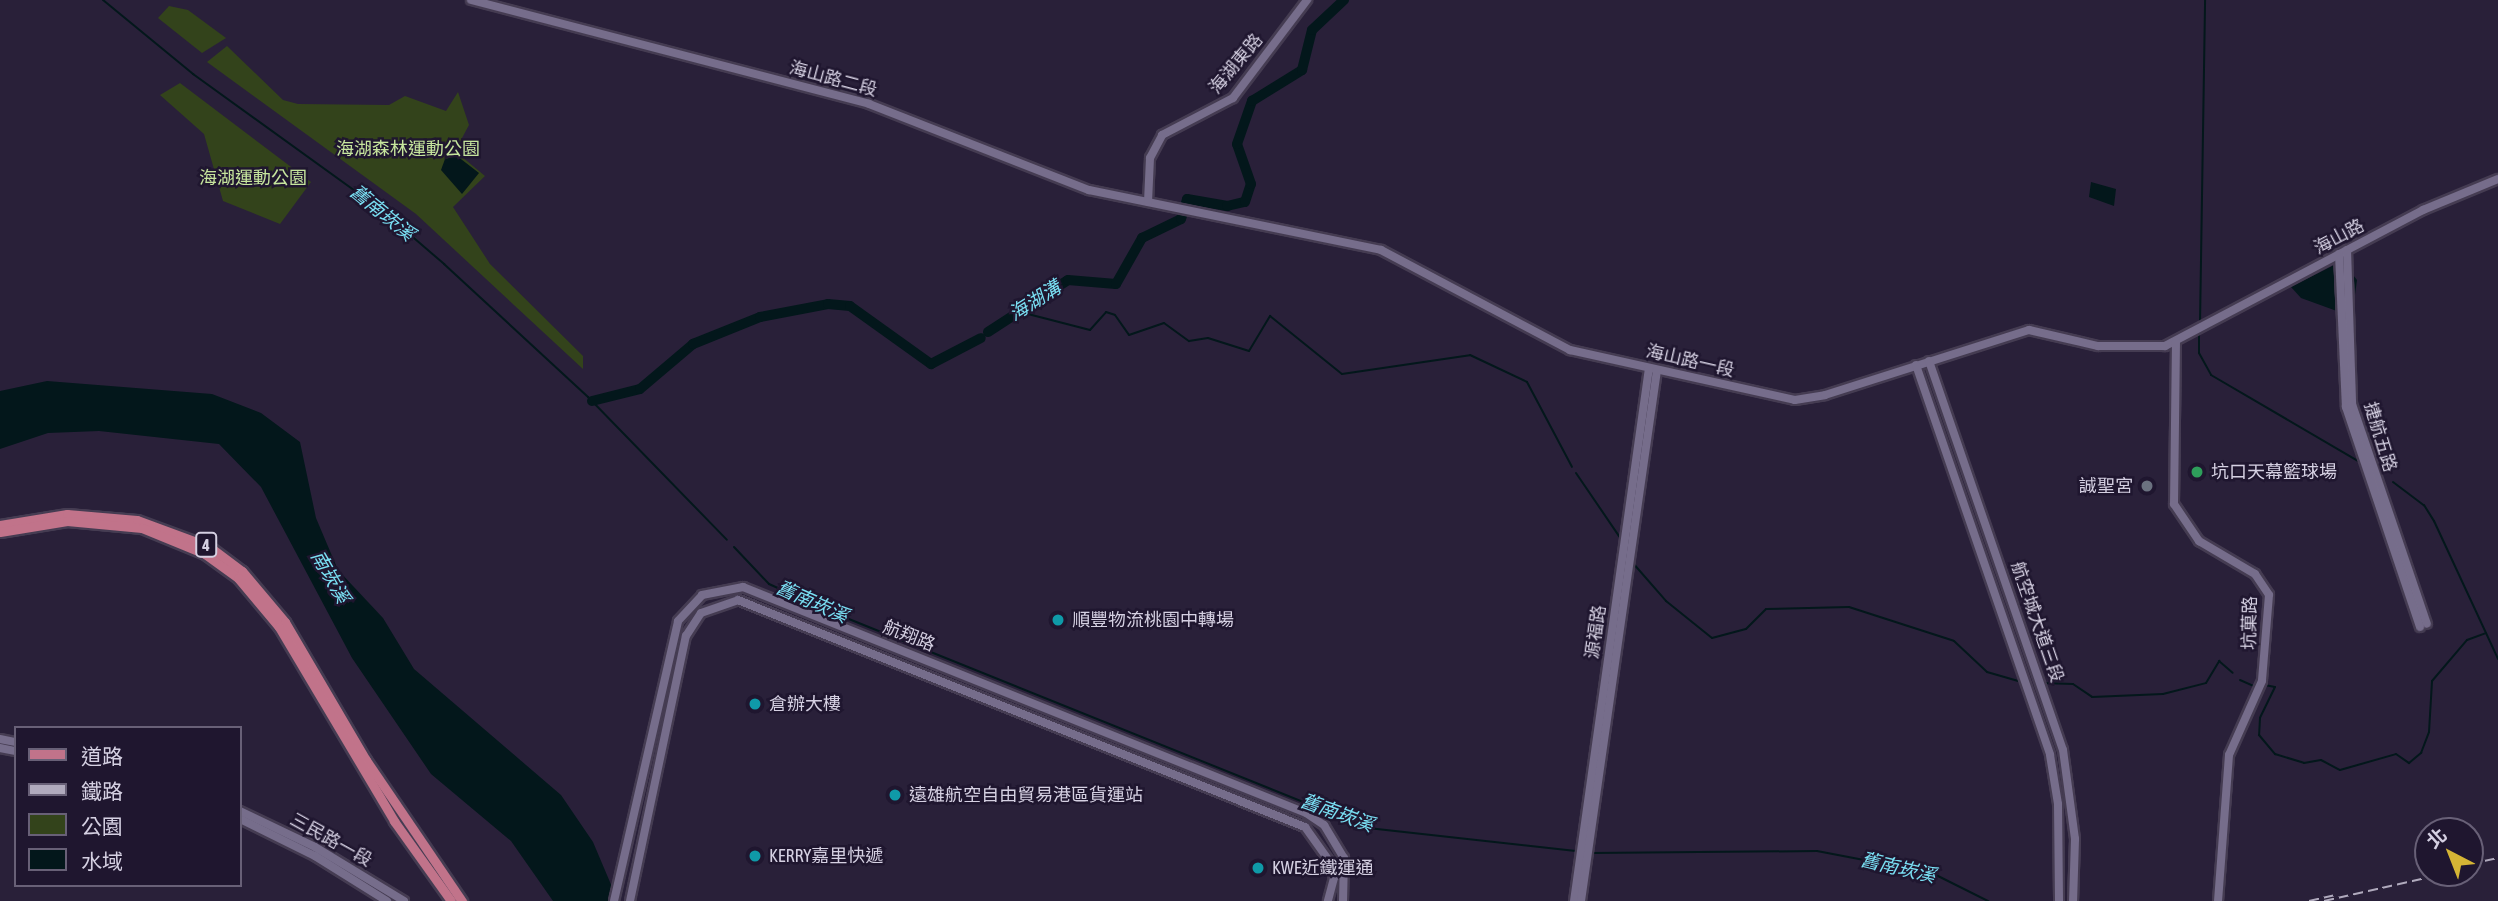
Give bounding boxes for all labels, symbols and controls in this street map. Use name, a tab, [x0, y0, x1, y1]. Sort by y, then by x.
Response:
street label: 海湖東路	[1205, 29, 1267, 99]
street label: 海山路二段	[787, 57, 879, 101]
park label: 海湖森林運動公園	[336, 138, 480, 160]
park label: 海湖運動公園	[199, 167, 307, 189]
water label: 舊南崁溪	[345, 180, 419, 246]
street label: 海山路	[2310, 215, 2368, 259]
water label: 海湖溝	[1005, 276, 1065, 326]
street label: 海山路一段	[1644, 340, 1736, 382]
street label: 捷航五路	[2359, 399, 2401, 475]
place label: 坑口天幕籃球場	[2211, 461, 2337, 483]
marker: 坑口天幕籃球場	[2189, 464, 2205, 480]
place label: 誠聖宮	[2079, 475, 2133, 497]
marker: 誠聖宮	[2139, 478, 2155, 494]
road number: 4	[194, 532, 218, 558]
water label: 南崁溪	[306, 547, 354, 607]
street label: 航空城大道三段	[2006, 559, 2068, 685]
water label: 舊南崁溪	[773, 576, 851, 628]
street label: 坑菓路	[2239, 596, 2261, 650]
street label: 源福路	[1582, 604, 1610, 660]
place label: 順豐物流桃園中轉場	[1072, 609, 1234, 631]
marker: 順豐物流桃園中轉場	[1050, 612, 1066, 628]
street label: 航翔路	[880, 616, 938, 656]
place label: 倉辦大樓	[769, 693, 841, 715]
marker: 倉辦大樓	[747, 696, 763, 712]
legend	[14, 726, 242, 887]
text: 道路	[81, 744, 123, 768]
text: 鐵路	[81, 779, 123, 803]
place label: 遠雄航空自由貿易港區貨運站	[909, 784, 1143, 806]
marker: 遠雄航空自由貿易港區貨運站	[887, 787, 903, 803]
water label: 舊南崁溪	[1297, 789, 1377, 837]
street label: 三民路一段	[286, 809, 376, 871]
text: 公園	[81, 814, 123, 838]
north arrow	[2414, 817, 2484, 887]
text: 北	[2422, 823, 2451, 852]
place label: KERRY嘉里快遞	[769, 845, 883, 867]
marker: KERRY嘉里快遞	[747, 848, 763, 864]
water label: 舊南崁溪	[1858, 848, 1938, 888]
text: 水域	[81, 849, 123, 873]
place label: KWE近鐵運通	[1272, 857, 1374, 879]
marker: KWE近鐵運通	[1250, 860, 1266, 876]

